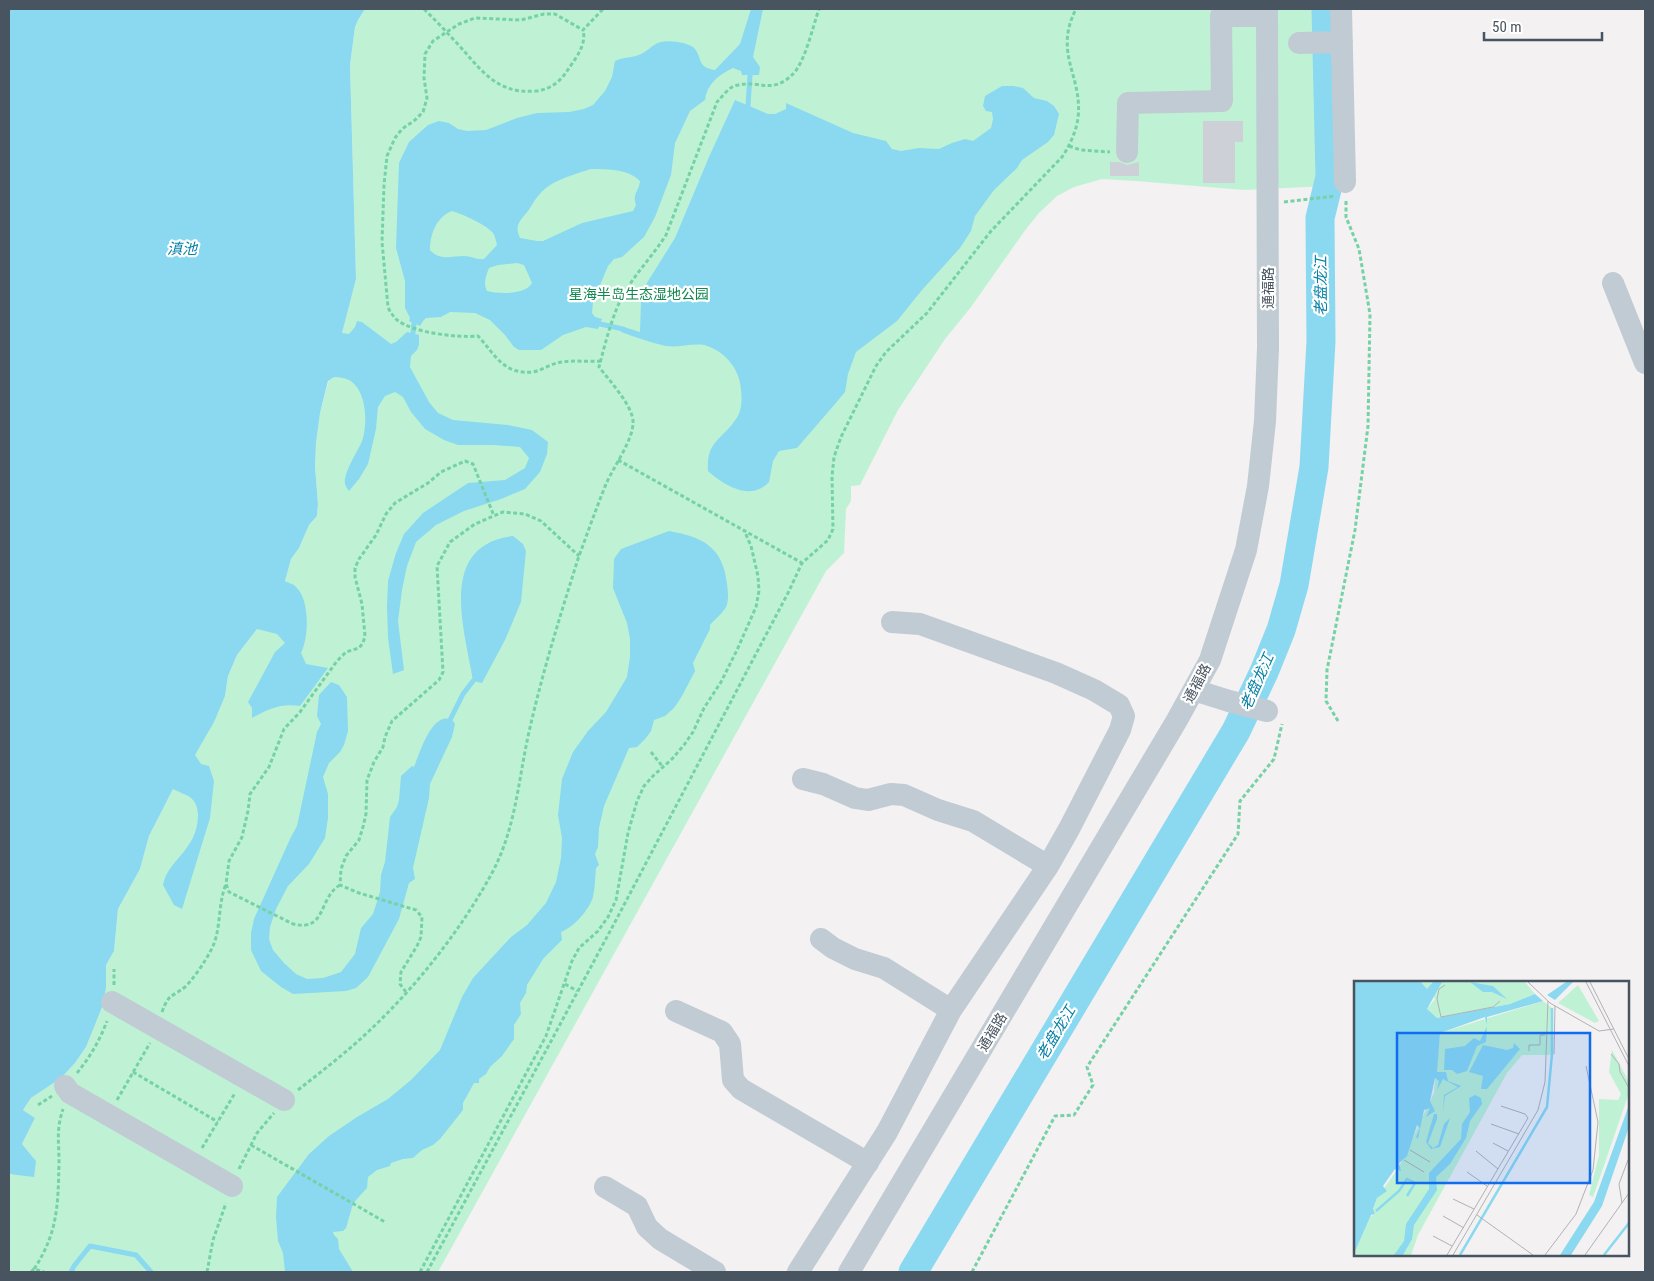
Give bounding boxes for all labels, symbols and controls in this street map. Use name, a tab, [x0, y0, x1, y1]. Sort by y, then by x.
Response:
scale bar	[1484, 10, 1602, 42]
text: 50 m	[1492, 18, 1522, 36]
water label: 滇池	[167, 240, 199, 258]
water label: 老盘龙江	[1312, 254, 1330, 316]
street label: 通福路	[1260, 267, 1276, 309]
park label: 星海半岛生态湿地公园	[569, 286, 709, 302]
water label: 老盘龙江	[1237, 649, 1278, 713]
street label: 通福路	[1180, 661, 1214, 705]
inset map	[1354, 981, 1629, 1256]
water label: 老盘龙江	[1033, 1001, 1080, 1063]
street label: 通福路	[974, 1010, 1010, 1054]

